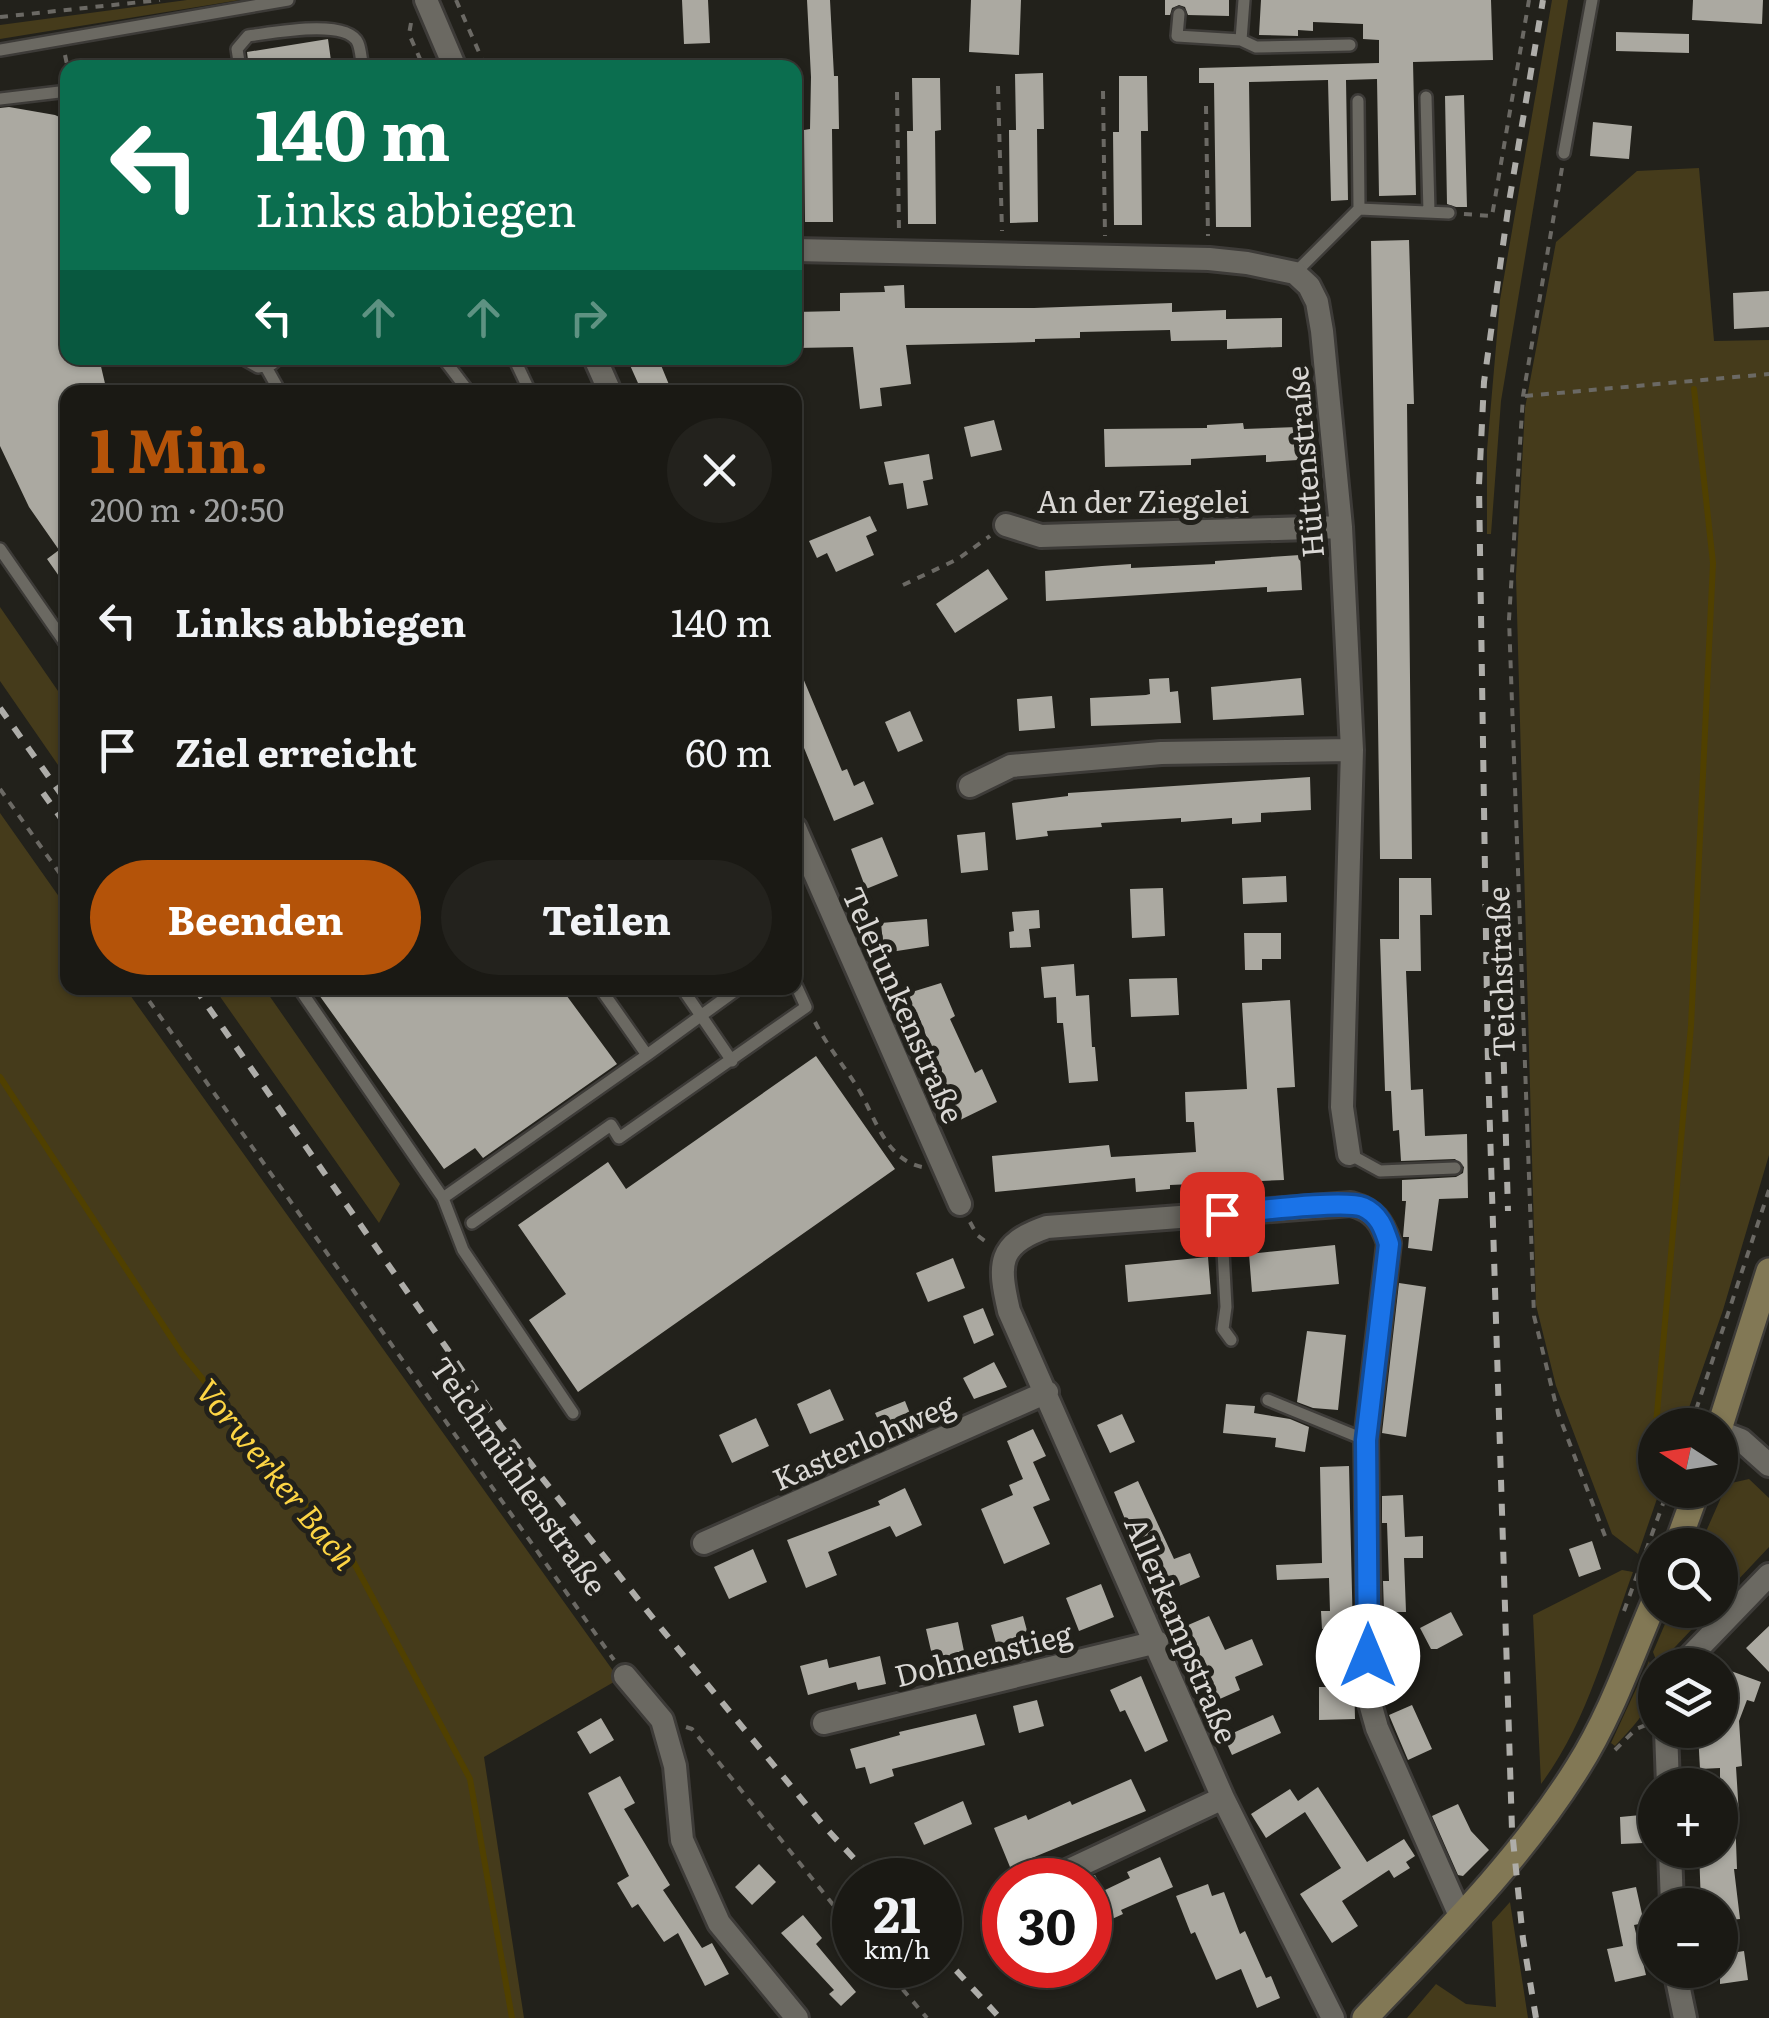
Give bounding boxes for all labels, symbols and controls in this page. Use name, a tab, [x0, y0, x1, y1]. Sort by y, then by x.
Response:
text: 140 m	[255, 79, 450, 183]
icon: left	[90, 100, 220, 230]
text: Links abbiegen	[255, 174, 577, 241]
icon: left	[246, 290, 301, 345]
icon: ahead	[351, 290, 406, 345]
icon: ahead	[456, 290, 511, 345]
icon: right	[561, 290, 616, 345]
street label: Hüttenstraße	[1273, 364, 1333, 560]
text: 1 Min.	[90, 402, 269, 491]
button: close	[667, 418, 772, 523]
street label: An der Ziegelei	[1037, 478, 1249, 522]
text: 200 m · 20:50	[90, 484, 284, 532]
text: Links abbiegen	[175, 592, 466, 649]
text: 140 m	[671, 592, 772, 649]
icon: left	[90, 593, 145, 648]
text: Ziel erreicht	[175, 722, 417, 779]
text: 60 m	[685, 722, 772, 779]
icon: arrive	[90, 723, 145, 778]
button: Beenden	[90, 860, 421, 975]
button: Teilen	[441, 860, 772, 975]
street label: Telefunkenstraße	[833, 879, 977, 1129]
street label: Teichstraße	[1474, 886, 1524, 1058]
pin	[1180, 1172, 1265, 1257]
icon: arrive	[1195, 1187, 1250, 1242]
street label: Teichmühlenstraße	[421, 1347, 619, 1603]
water label: Vorwerker Bach	[186, 1367, 370, 1579]
street label: Kasterlohweg	[765, 1380, 961, 1500]
north arrow	[1638, 1408, 1738, 1508]
map controls	[1638, 1408, 1738, 1988]
street label: Allerkampstraße	[1115, 1509, 1251, 1749]
button: search	[1638, 1528, 1738, 1628]
position arrow	[1316, 1604, 1420, 1708]
street label: Dohnenstieg	[889, 1610, 1077, 1696]
button: layers	[1638, 1648, 1738, 1748]
button: +	[1638, 1768, 1738, 1868]
speed limit sign: 30	[982, 1858, 1112, 1988]
text: 21	[873, 1874, 921, 1948]
button: −	[1638, 1888, 1738, 1988]
text: km/h	[864, 1930, 930, 1967]

